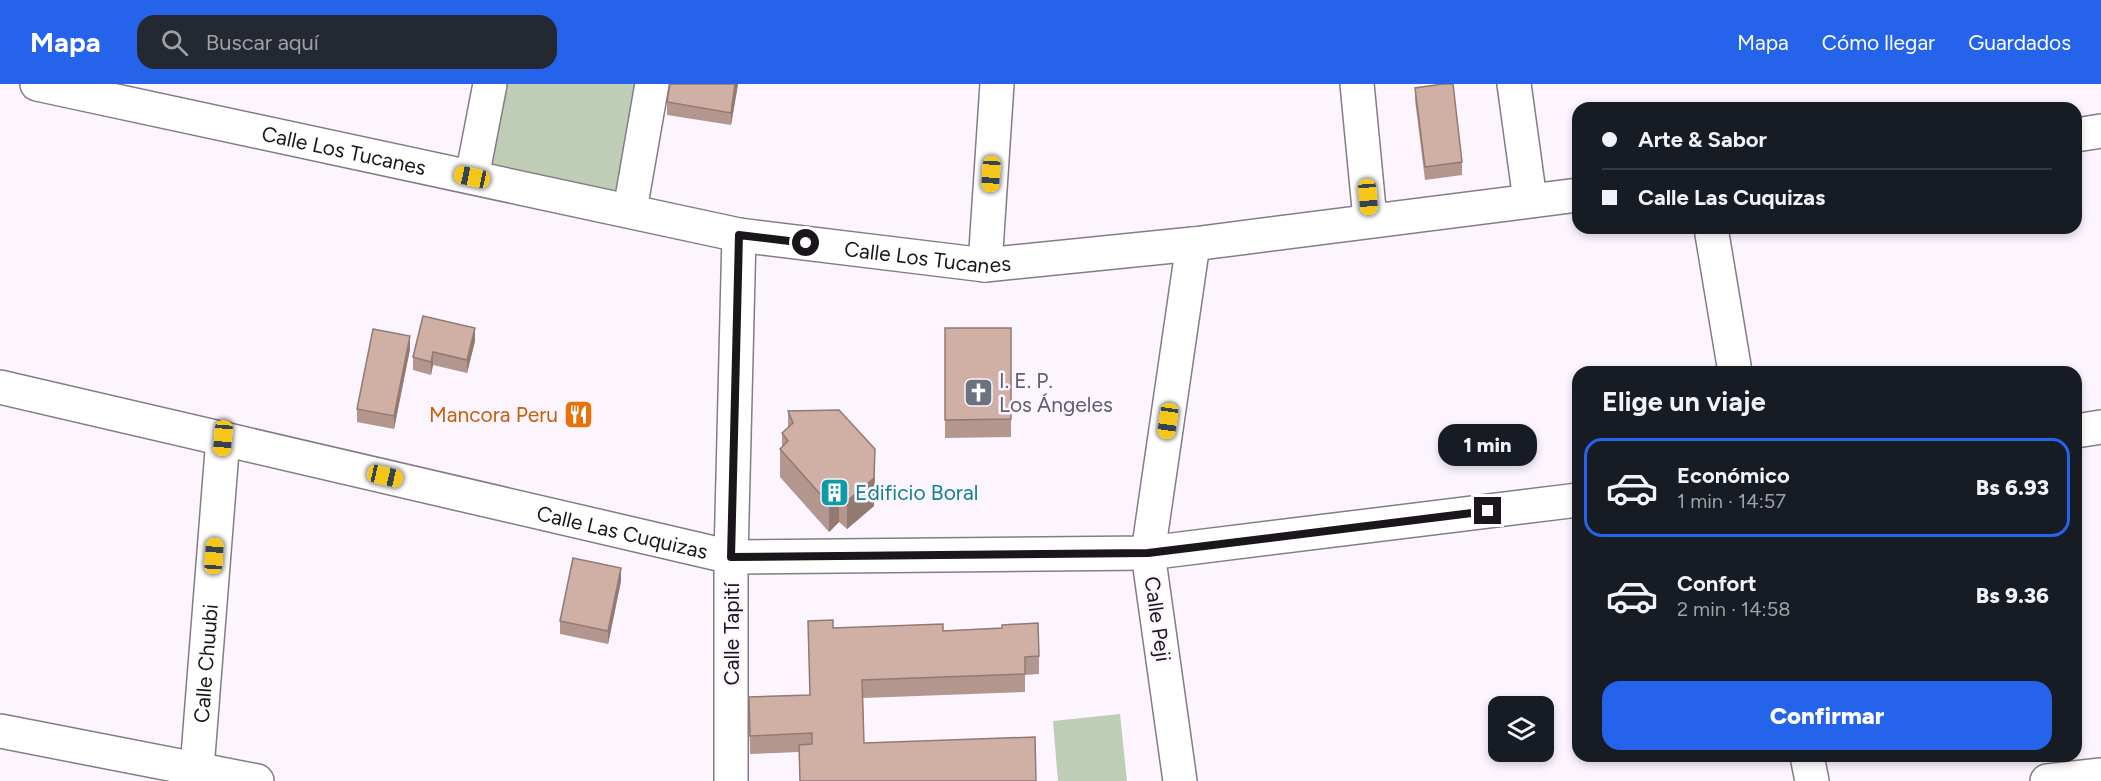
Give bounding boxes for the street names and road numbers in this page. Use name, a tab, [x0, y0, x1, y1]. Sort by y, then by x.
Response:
street label: Calle Los Tucanes	[260, 120, 428, 180]
street label: Calle Los Tucanes	[843, 235, 1012, 278]
street label: Calle Las Cuquizas	[534, 500, 710, 564]
street label: Calle Peji	[1140, 575, 1176, 663]
street label: Calle Tapití	[719, 581, 744, 685]
street label: Calle Chuubi	[188, 603, 222, 724]

